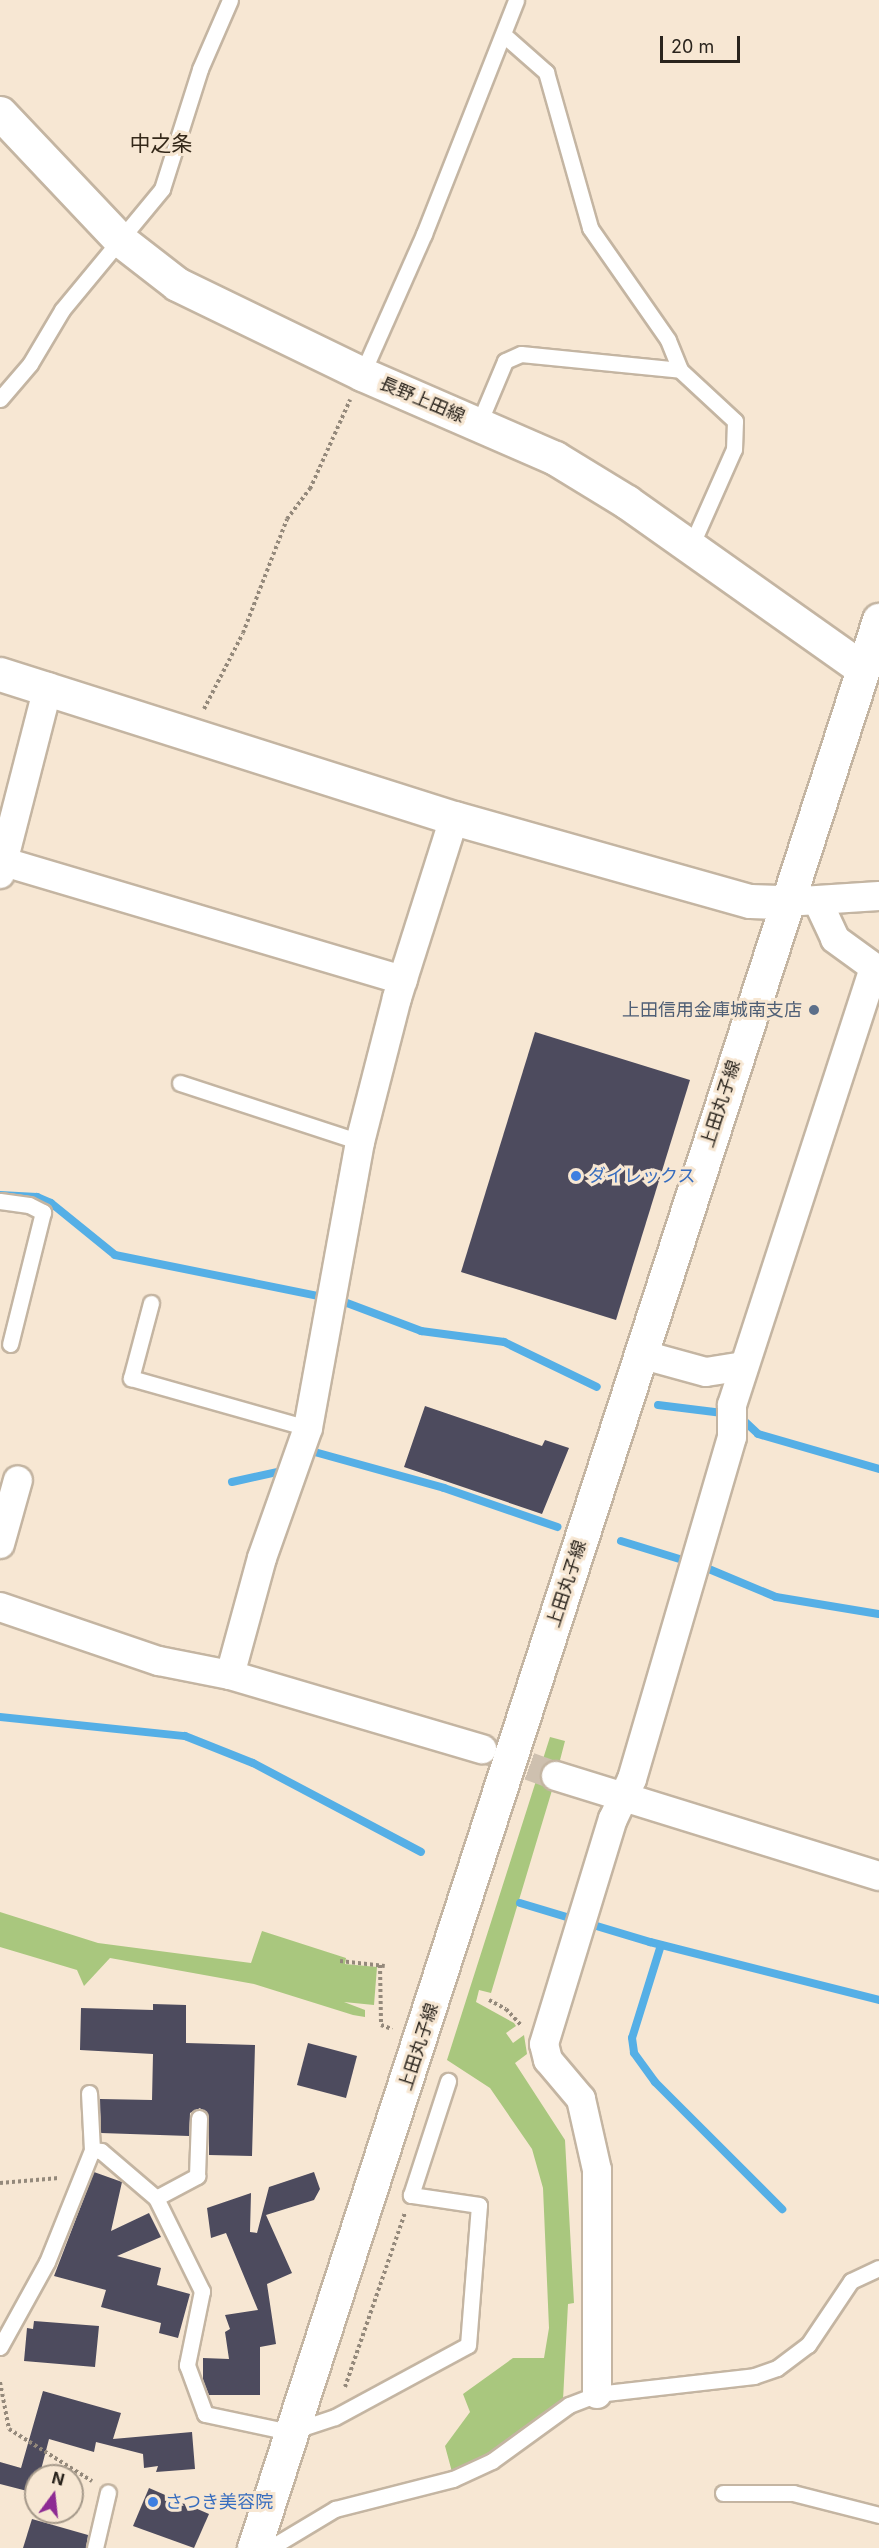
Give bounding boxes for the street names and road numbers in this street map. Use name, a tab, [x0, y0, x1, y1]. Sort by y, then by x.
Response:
street label: 長野上田線	[376, 372, 468, 428]
street label: 上田丸子線	[697, 1058, 745, 1150]
street label: 上田丸子線	[543, 1538, 591, 1630]
street label: 上田丸子線	[395, 2001, 443, 2093]

